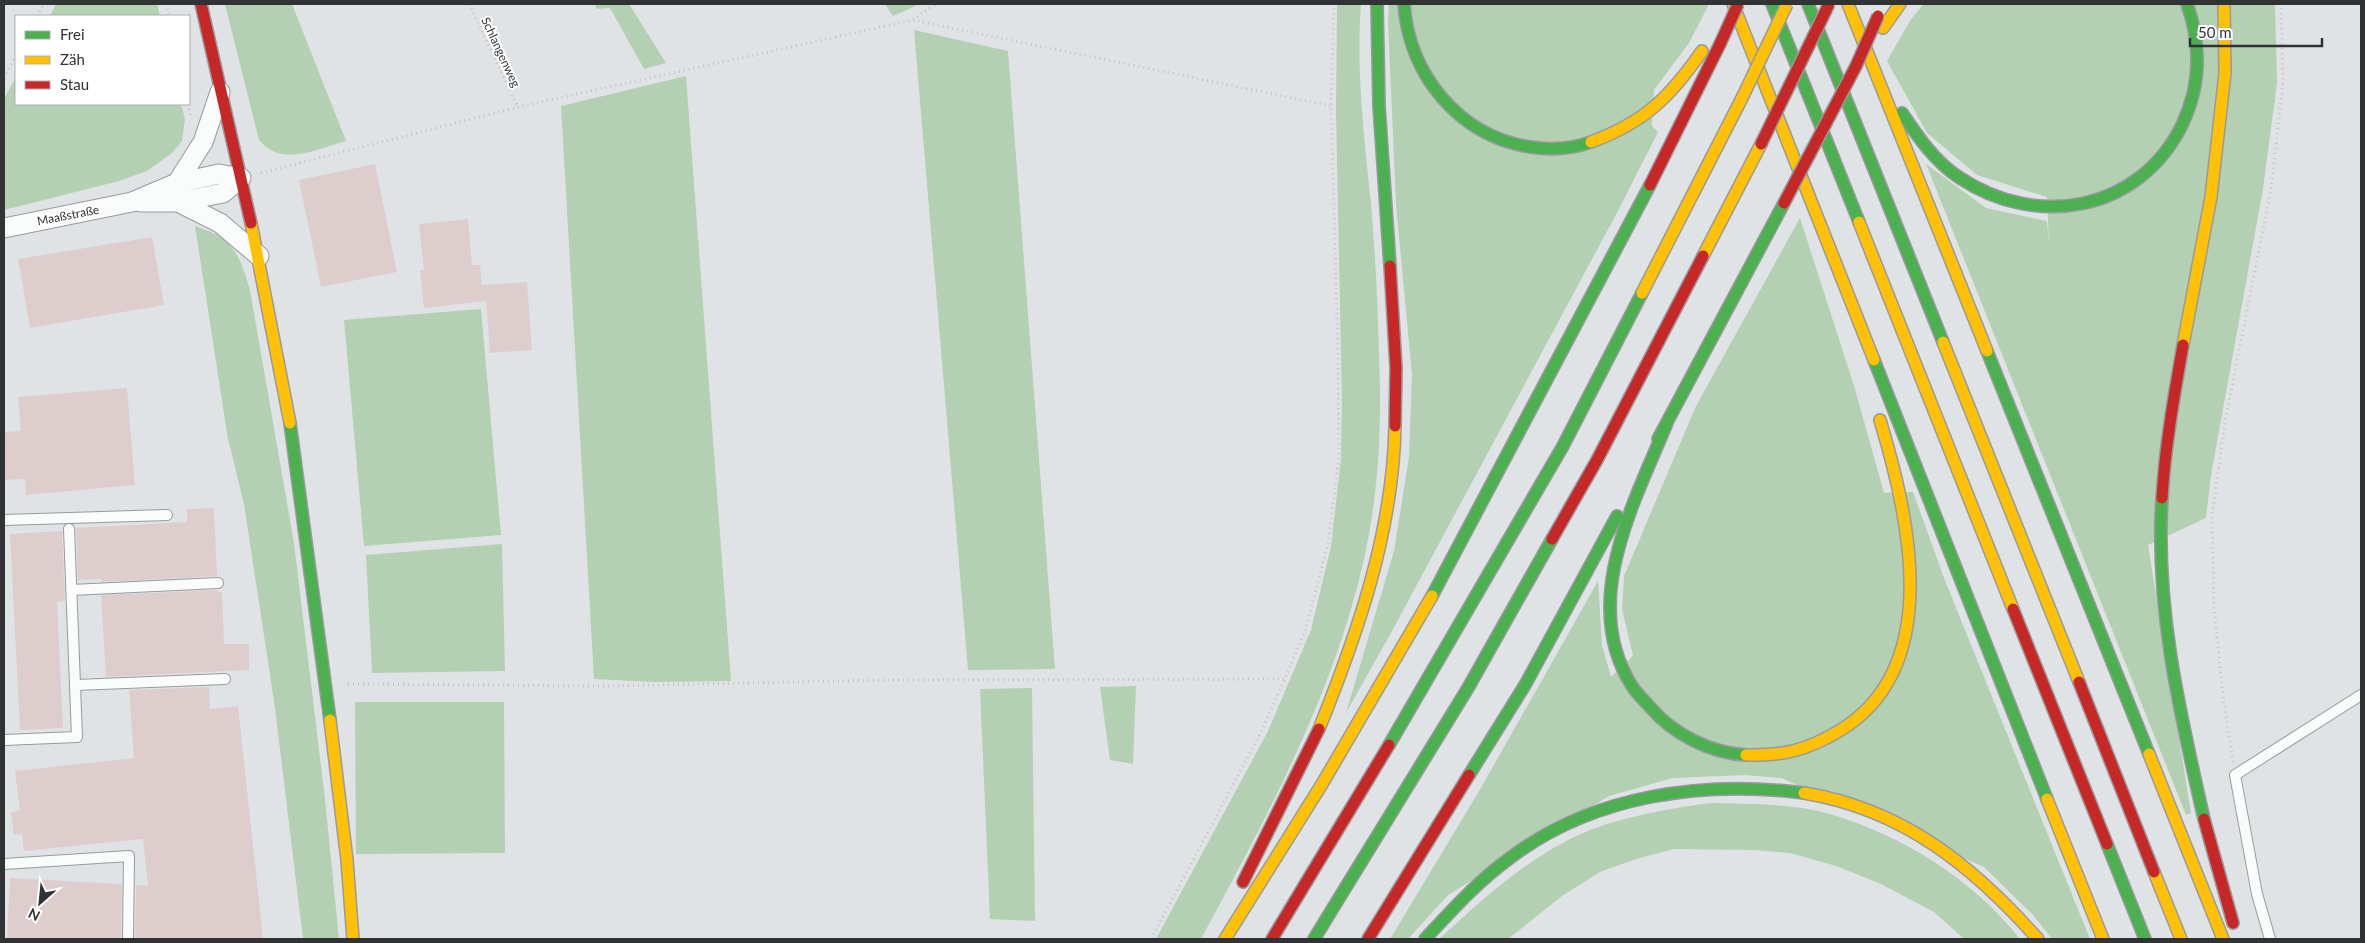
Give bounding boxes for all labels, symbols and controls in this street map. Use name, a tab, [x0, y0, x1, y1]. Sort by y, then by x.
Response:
legend	[15, 15, 190, 105]
street label: Schlangenweg	[478, 15, 524, 89]
scale bar	[2190, 15, 2322, 47]
text: 50 m	[2198, 23, 2232, 41]
text: Frei	[60, 25, 85, 43]
text: Zäh	[60, 50, 85, 68]
text: Stau	[60, 75, 89, 93]
street label: Maaßstraße	[36, 202, 100, 228]
north arrow	[15, 878, 65, 928]
text: N	[25, 905, 43, 925]

